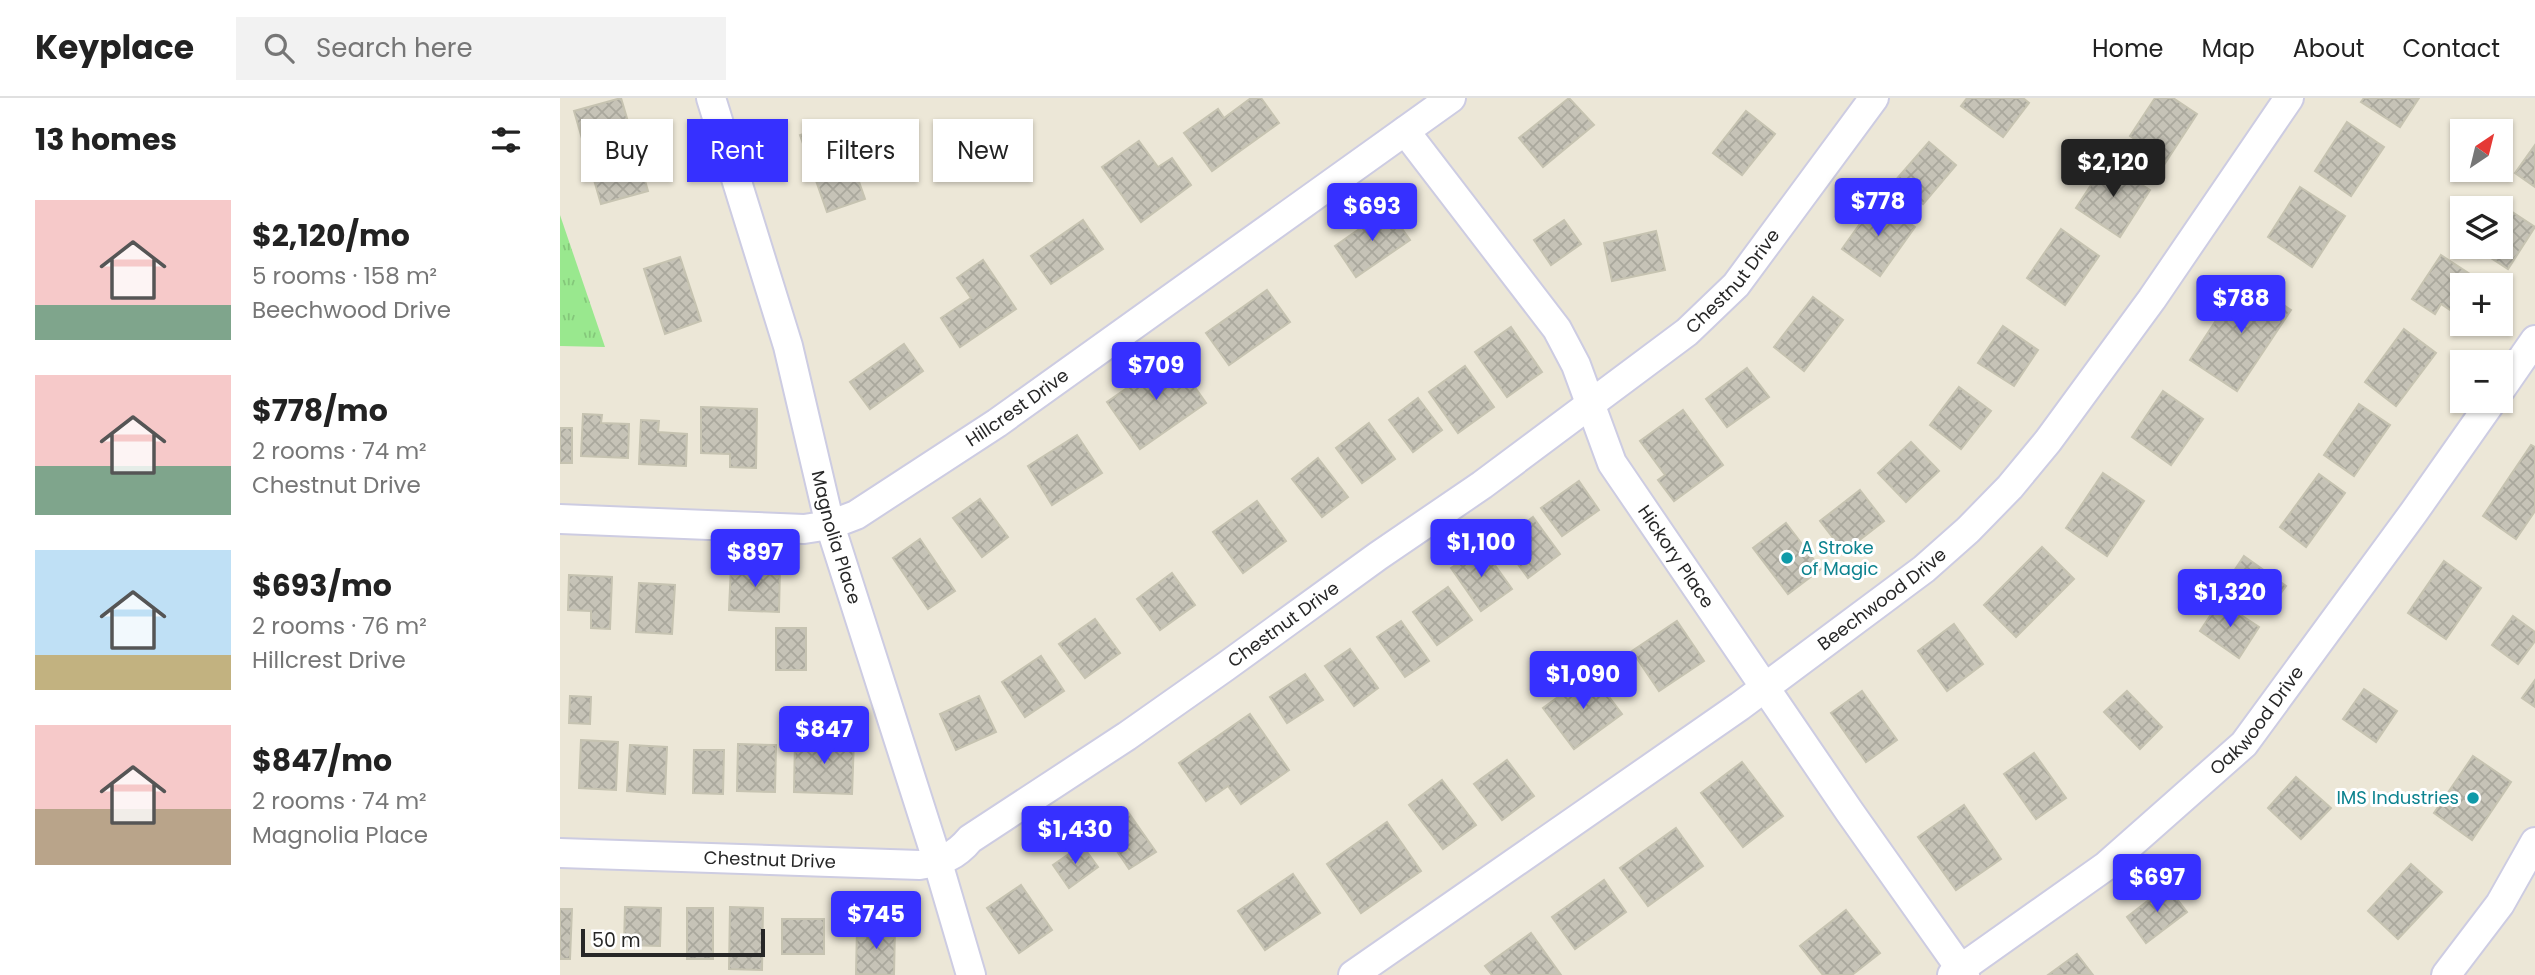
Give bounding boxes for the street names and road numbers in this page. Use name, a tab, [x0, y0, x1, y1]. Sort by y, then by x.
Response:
street label: Chestnut Drive	[1680, 224, 1785, 339]
street label: Hillcrest Drive	[961, 363, 1074, 452]
street label: Magnolia Place	[806, 468, 867, 607]
street label: Hickory Place	[1632, 500, 1720, 613]
street label: Beechwood Drive	[1812, 542, 1952, 656]
street label: Chestnut Drive	[1222, 575, 1344, 673]
street label: Oakwood Drive	[2204, 661, 2309, 781]
street label: Chestnut Drive	[703, 845, 836, 874]

